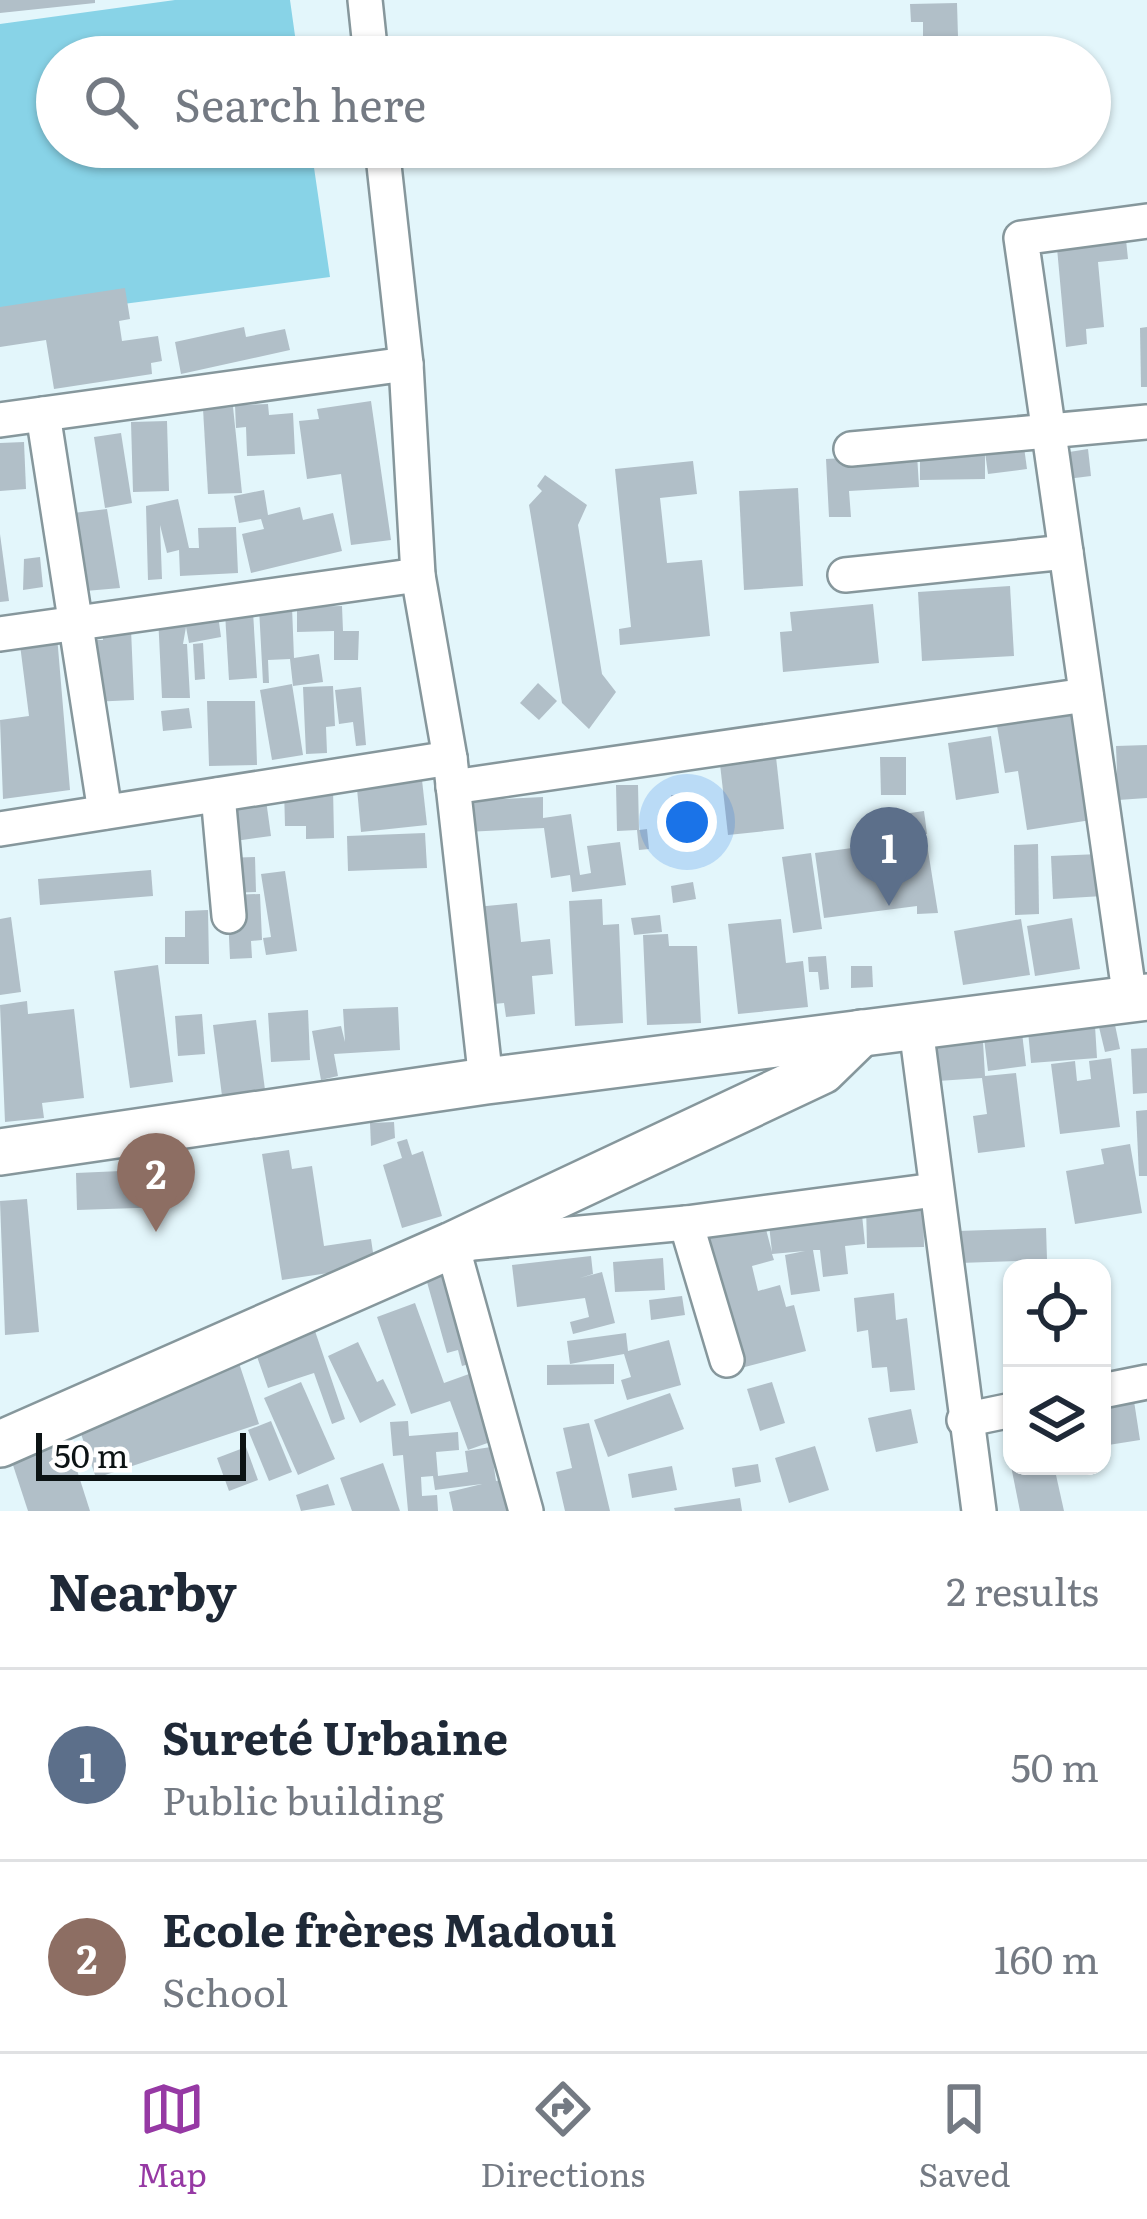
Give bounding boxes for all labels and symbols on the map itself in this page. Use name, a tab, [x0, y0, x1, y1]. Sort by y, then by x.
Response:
your location	[657, 792, 717, 852]
pin: 1	[850, 807, 928, 906]
pin: 2	[117, 1133, 195, 1232]
scale bar	[36, 1427, 246, 1480]

